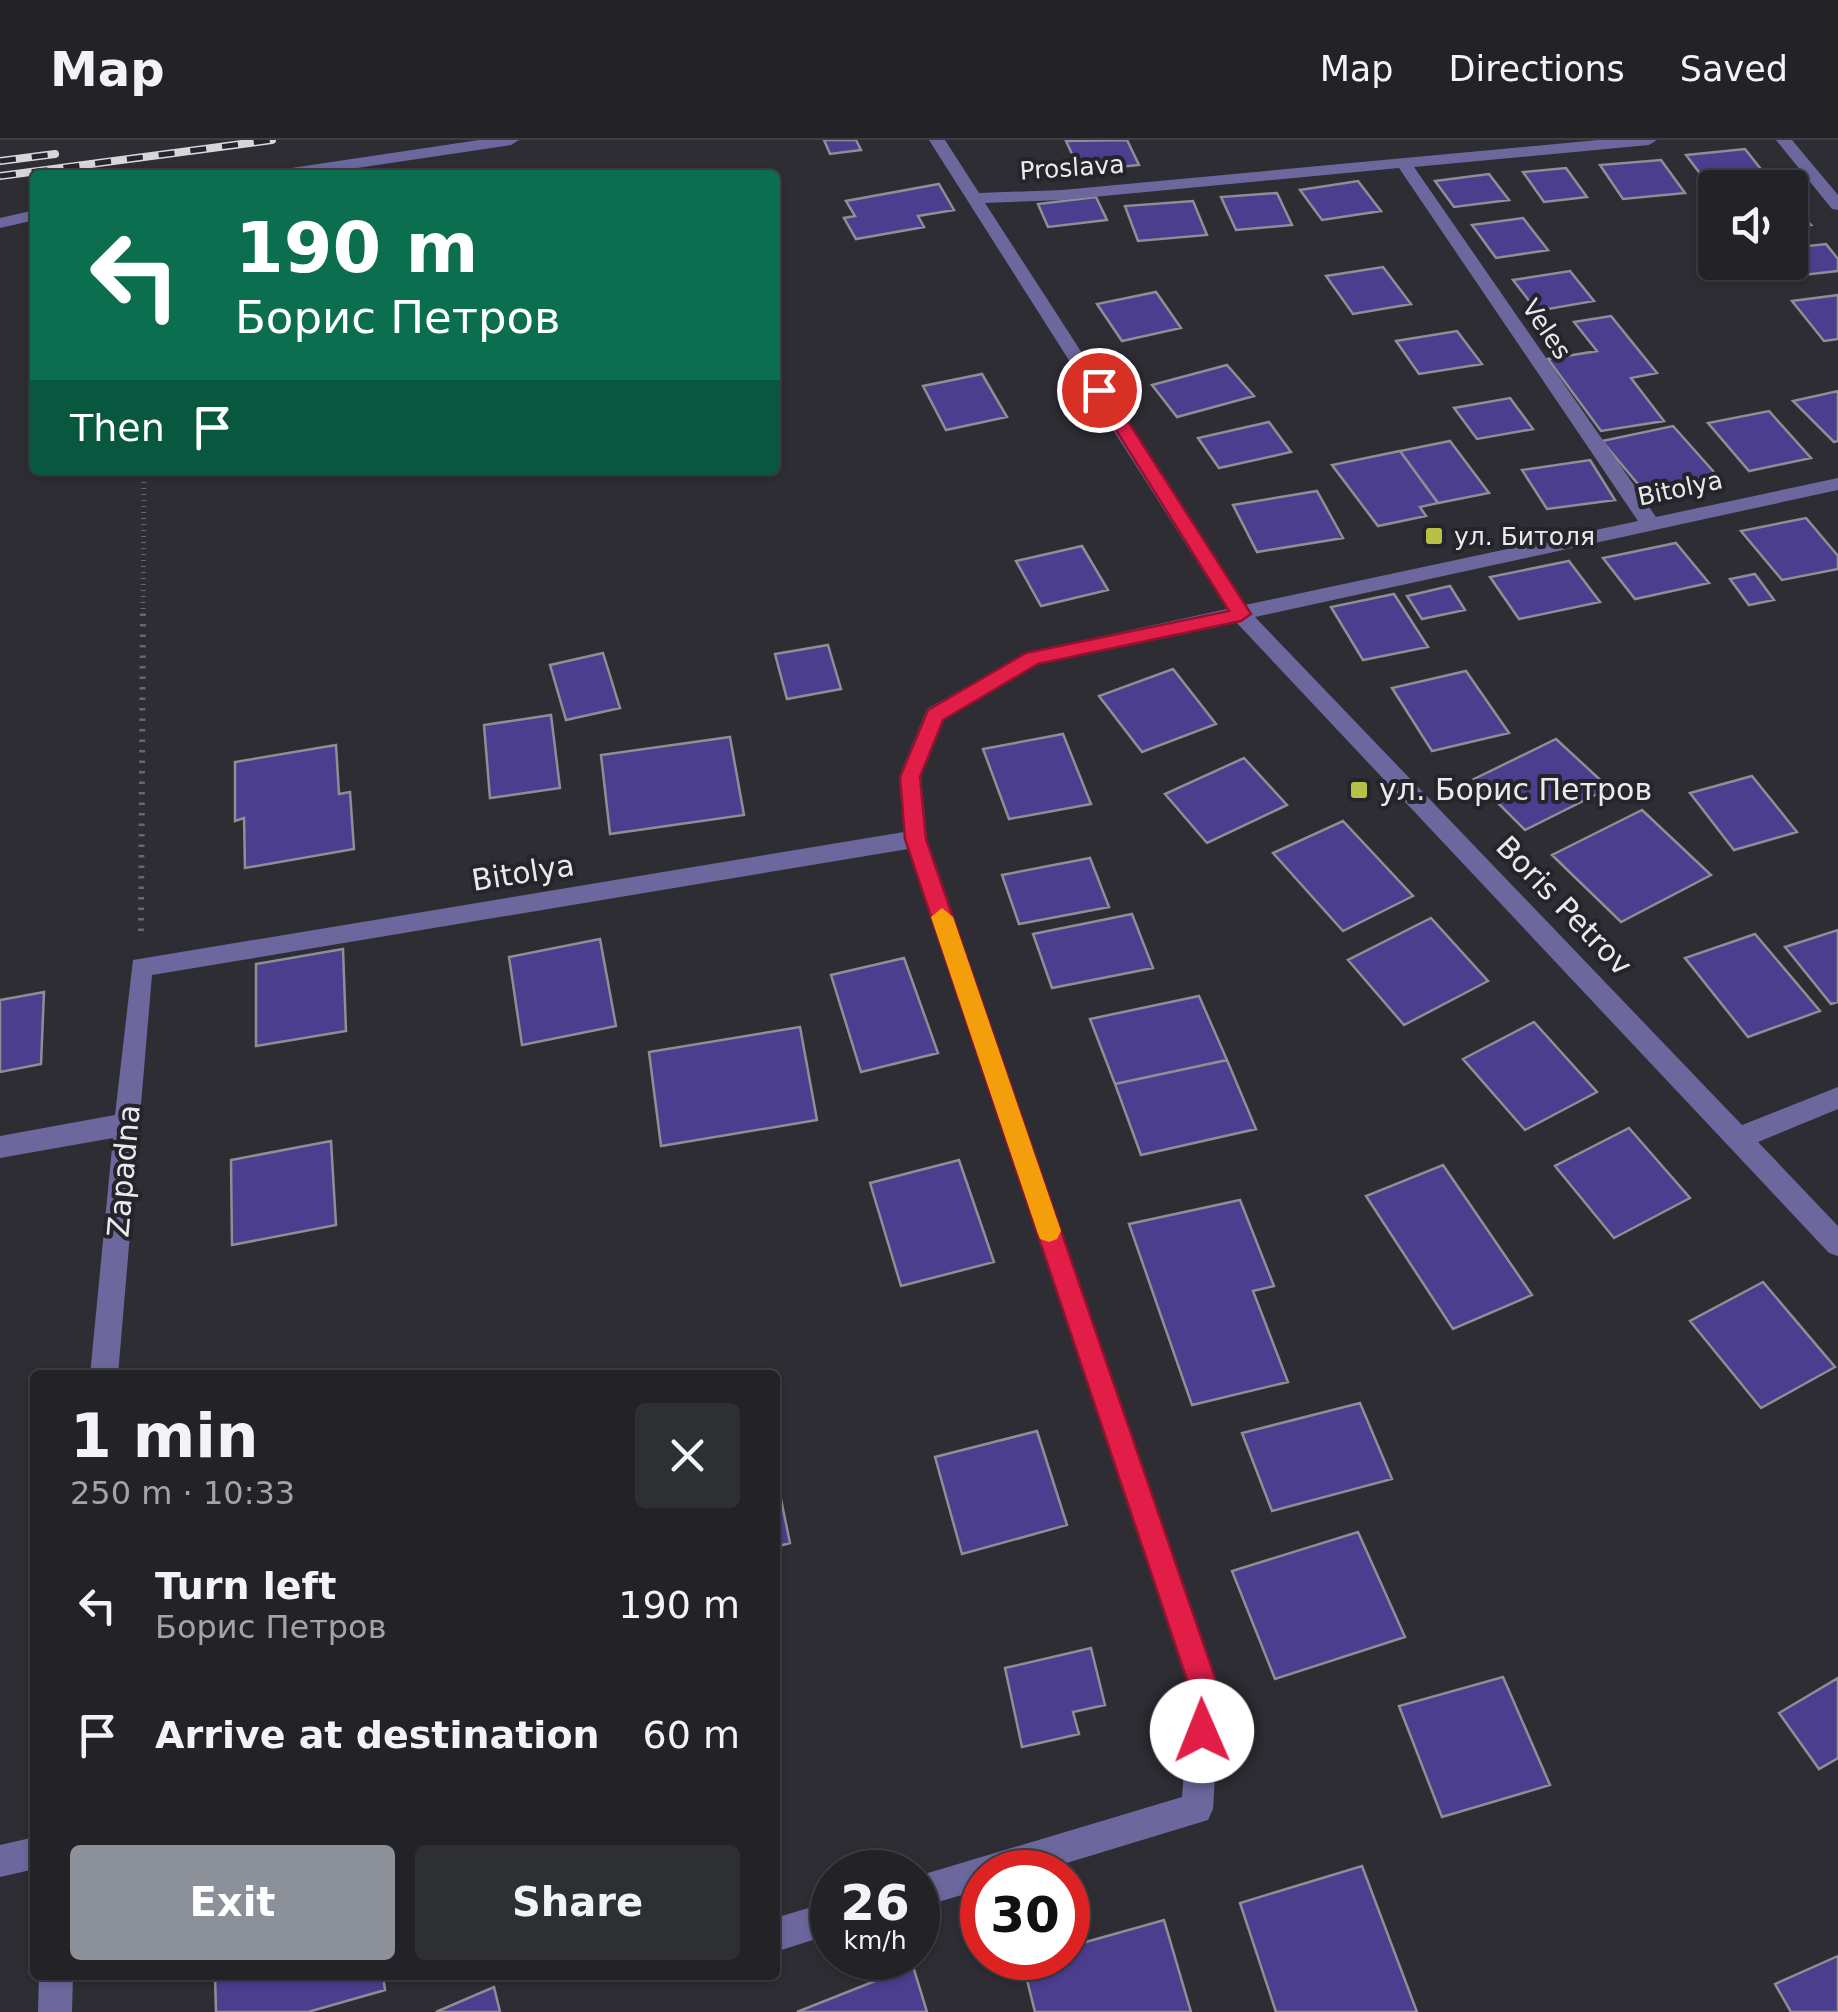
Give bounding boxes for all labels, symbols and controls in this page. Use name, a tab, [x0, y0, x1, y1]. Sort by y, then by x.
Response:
text: Map	[50, 41, 165, 97]
text: Map	[1320, 49, 1394, 89]
text: Directions	[1449, 49, 1625, 89]
text: Saved	[1680, 49, 1788, 89]
street label: Proslava	[1019, 149, 1125, 186]
map controls	[1698, 170, 1808, 280]
button: sound	[1698, 170, 1808, 280]
text: 190 m	[235, 207, 478, 289]
icon: left	[70, 210, 200, 340]
text: Борис Петров	[235, 291, 561, 344]
street label: Veles	[1516, 294, 1577, 365]
pin	[1057, 348, 1142, 433]
icon: arrive	[1072, 363, 1127, 418]
icon: arrive	[185, 400, 240, 455]
text: Then	[70, 406, 165, 450]
street label: Bitolya	[1635, 465, 1725, 512]
place label: ул. Битоля	[1454, 522, 1595, 551]
marker: ул. Битоля	[1423, 525, 1445, 547]
place label: ул. Борис Петров	[1379, 772, 1652, 807]
marker: ул. Борис Петров	[1348, 779, 1370, 801]
street label: Boris Petrov	[1489, 829, 1639, 982]
street label: Bitolya	[469, 847, 577, 898]
street label: Zapadna	[100, 1103, 147, 1239]
text: 1 min	[70, 1401, 258, 1471]
button: close	[635, 1403, 740, 1508]
text: 250 m · 10:33	[70, 1474, 295, 1512]
text: Turn left	[155, 1564, 336, 1608]
icon: left	[70, 1578, 125, 1633]
text: 190 m	[618, 1583, 740, 1627]
text: Борис Петров	[155, 1608, 387, 1646]
position arrow	[1150, 1679, 1254, 1783]
icon: arrive	[70, 1708, 125, 1763]
text: Arrive at destination	[155, 1713, 600, 1757]
text: 60 m	[643, 1713, 740, 1757]
button: Exit	[70, 1845, 395, 1960]
button: Share	[415, 1845, 740, 1960]
speed limit sign: 30	[960, 1850, 1090, 1980]
text: 26	[840, 1874, 910, 1932]
text: km/h	[843, 1926, 907, 1955]

